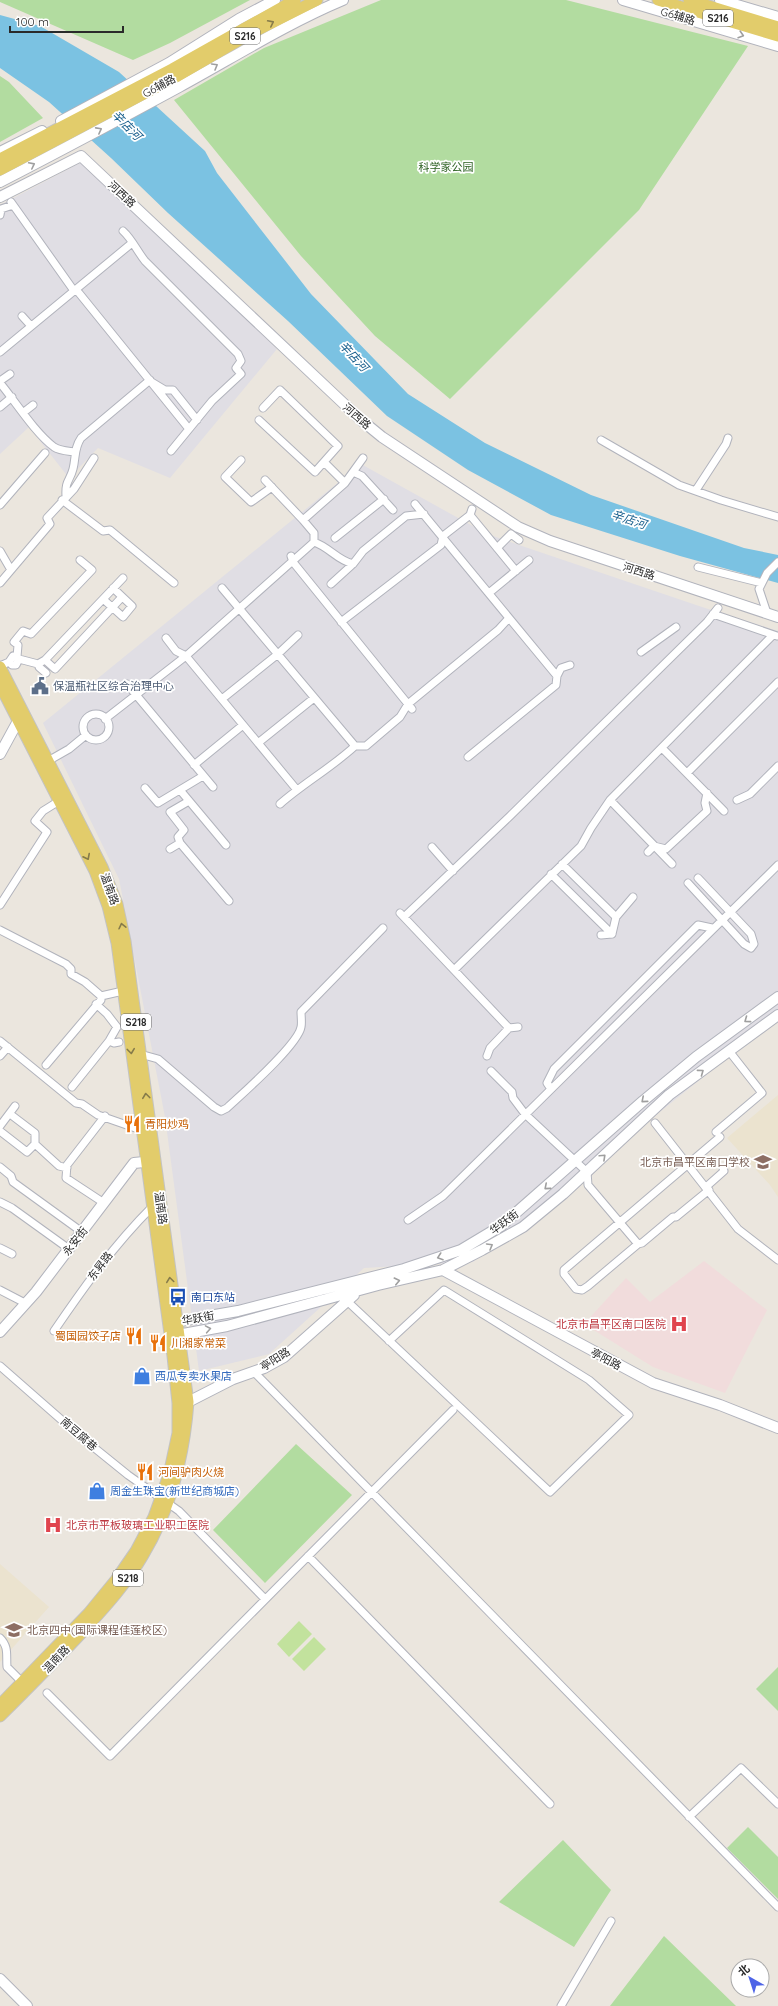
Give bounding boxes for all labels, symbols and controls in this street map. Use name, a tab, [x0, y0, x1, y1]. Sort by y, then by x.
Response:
street label: G6辅路	[659, 4, 697, 28]
scale bar	[10, 8, 123, 34]
road number: S216	[703, 10, 733, 26]
text: 100 m	[16, 14, 49, 29]
one-way arrow	[267, 20, 274, 28]
road number: S216	[230, 28, 260, 44]
one-way arrow	[737, 30, 744, 39]
one-way arrow	[211, 64, 218, 71]
street label: G6辅路	[140, 71, 178, 101]
water label: 辛店河	[109, 107, 146, 144]
one-way arrow	[95, 127, 102, 135]
park label: 科学家公园	[419, 160, 474, 174]
one-way arrow	[28, 163, 36, 170]
street label: 河西路	[105, 178, 139, 210]
water label: 辛店河	[336, 338, 373, 376]
street label: 河西路	[340, 400, 374, 432]
water label: 辛店河	[610, 506, 650, 532]
street label: 河西路	[621, 559, 657, 583]
public building icon: 保温瓶社区综合治理中心	[30, 676, 50, 696]
place label: 保温瓶社区综合治理中心	[53, 679, 174, 693]
one-way arrow	[83, 853, 90, 860]
street label: 温南路	[98, 871, 122, 907]
one-way arrow	[118, 923, 126, 929]
road number: S218	[121, 1014, 151, 1030]
one-way arrow	[744, 1015, 751, 1022]
one-way arrow	[126, 1048, 135, 1054]
one-way arrow	[696, 1070, 703, 1077]
one-way arrow	[141, 1093, 150, 1099]
one-way arrow	[642, 1096, 649, 1103]
restaurant icon: 青阳炒鸡	[122, 1114, 142, 1134]
place label: 青阳炒鸡	[145, 1117, 189, 1131]
school or university icon: 北京市昌平区南口学校	[753, 1152, 773, 1172]
one-way arrow	[598, 1154, 606, 1161]
place label: 北京市昌平区南口学校	[640, 1155, 750, 1169]
one-way arrow	[545, 1182, 552, 1189]
street label: 温南路	[152, 1191, 170, 1225]
street label: 华跃街	[487, 1206, 521, 1238]
street label: 永安街	[59, 1224, 91, 1258]
one-way arrow	[486, 1243, 493, 1250]
street label: 东昇路	[84, 1249, 116, 1283]
one-way arrow	[436, 1253, 443, 1261]
one-way arrow	[166, 1277, 175, 1283]
one-way arrow	[393, 1277, 400, 1286]
bus stop icon: 南口东站	[168, 1287, 188, 1307]
place label: 南口东站	[191, 1290, 235, 1304]
street label: 华跃街	[181, 1308, 215, 1328]
hospital icon: 北京市昌平区南口医院	[669, 1314, 689, 1334]
place label: 北京市昌平区南口医院	[556, 1317, 666, 1331]
one-way arrow	[205, 1325, 211, 1334]
restaurant icon: 蜀国园饺子店	[124, 1326, 144, 1346]
place label: 蜀国园饺子店	[55, 1329, 121, 1343]
restaurant icon: 川湘家常菜	[148, 1333, 168, 1353]
place label: 川湘家常菜	[171, 1336, 226, 1350]
street label: 亭阳路	[257, 1344, 293, 1374]
street label: 亭阳路	[588, 1345, 624, 1373]
shop icon: 西瓜专卖水果店	[132, 1366, 152, 1386]
place label: 西瓜专卖水果店	[155, 1369, 232, 1383]
street label: 南豆腐巷	[58, 1414, 100, 1454]
restaurant icon: 河间驴肉火烧	[135, 1462, 155, 1482]
place label: 河间驴肉火烧	[158, 1465, 224, 1479]
shop icon: 周金生珠宝(新世纪商城店)	[87, 1481, 107, 1501]
place label: 周金生珠宝(新世纪商城店)	[110, 1484, 239, 1498]
hospital icon: 北京市平板玻璃工业职工医院	[43, 1515, 63, 1535]
place label: 北京市平板玻璃工业职工医院	[66, 1518, 209, 1532]
road number: S218	[113, 1570, 143, 1586]
school or university icon: 北京四中(国际课程佳莲校区)	[4, 1620, 24, 1640]
place label: 北京四中(国际课程佳莲校区)	[27, 1623, 167, 1637]
street label: 温南路	[40, 1642, 72, 1676]
north arrow	[730, 1958, 770, 1998]
text: 北	[735, 1961, 752, 1979]

